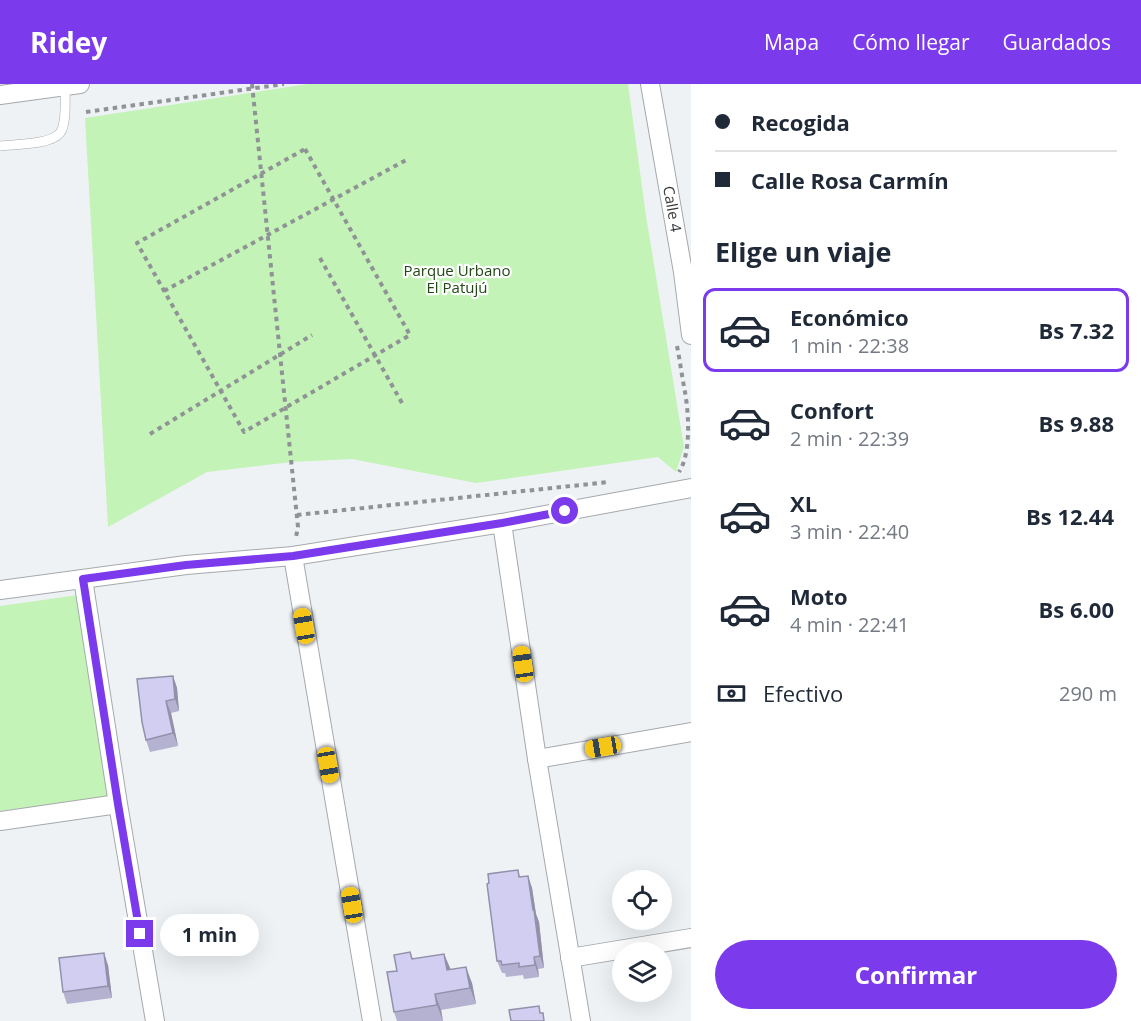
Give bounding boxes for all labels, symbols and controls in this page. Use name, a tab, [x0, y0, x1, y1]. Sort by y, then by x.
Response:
text: Ridey	[30, 23, 107, 61]
text: Mapa	[764, 28, 819, 56]
text: Cómo llegar	[852, 28, 970, 56]
text: Guardados	[1003, 28, 1111, 56]
text: Recogida	[751, 107, 850, 137]
text: Calle Rosa Carmín	[751, 165, 949, 195]
street label: Calle 4	[659, 184, 687, 234]
text: Elige un viaje	[715, 233, 891, 270]
park label: Parque Urbano El Patujú	[404, 260, 511, 297]
text: Económico	[790, 302, 909, 332]
icon: car	[718, 303, 772, 357]
text: Bs 7.32	[1039, 315, 1114, 345]
text: 1 min · 22:38	[790, 332, 909, 359]
text: Confort	[790, 395, 874, 425]
icon: car	[718, 396, 772, 450]
text: Bs 9.88	[1039, 408, 1114, 438]
text: 2 min · 22:39	[790, 425, 909, 452]
text: XL	[790, 488, 817, 518]
icon: car	[718, 489, 772, 543]
route start	[551, 497, 578, 524]
text: Bs 12.44	[1026, 501, 1114, 531]
text: 3 min · 22:40	[790, 518, 909, 545]
text: Moto	[790, 581, 848, 611]
icon: car	[718, 582, 772, 636]
text: Bs 6.00	[1039, 594, 1114, 624]
car	[292, 607, 316, 645]
text: 4 min · 22:41	[790, 611, 909, 638]
car	[512, 645, 534, 683]
icon: cash	[715, 677, 748, 710]
text: Efectivo	[763, 678, 843, 708]
text: 290 m	[1059, 680, 1117, 707]
car	[584, 735, 622, 759]
car	[316, 746, 340, 784]
map controls	[612, 870, 672, 1002]
button: locate	[612, 870, 672, 930]
car	[340, 886, 364, 924]
callout: 1 min	[161, 913, 260, 955]
route end	[126, 920, 153, 947]
text: 1 min	[182, 921, 237, 948]
button: Confirmar	[715, 940, 1117, 1009]
button: layers	[612, 942, 672, 1002]

